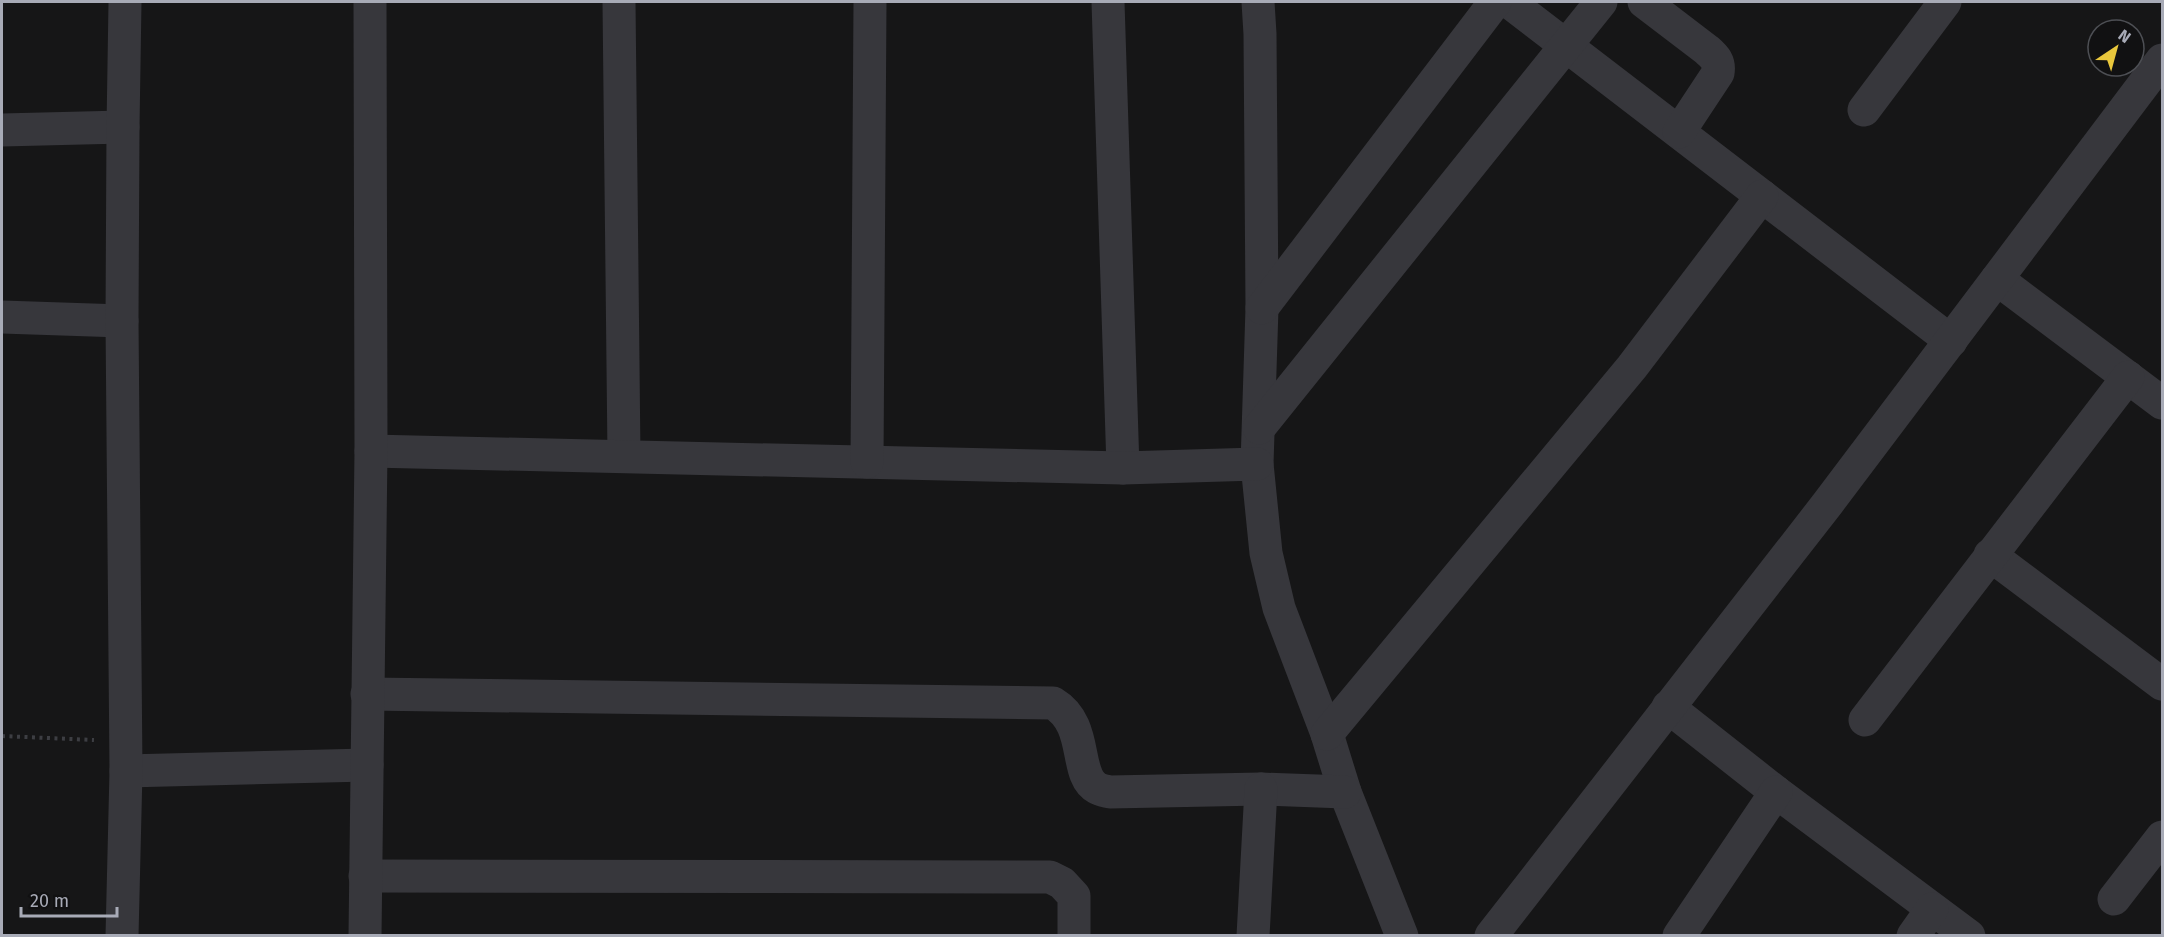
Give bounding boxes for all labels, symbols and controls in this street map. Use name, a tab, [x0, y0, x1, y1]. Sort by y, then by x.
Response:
north arrow	[2086, 18, 2146, 78]
text: N	[2115, 25, 2134, 47]
scale bar	[21, 880, 117, 918]
text: 20 m	[30, 890, 69, 912]

